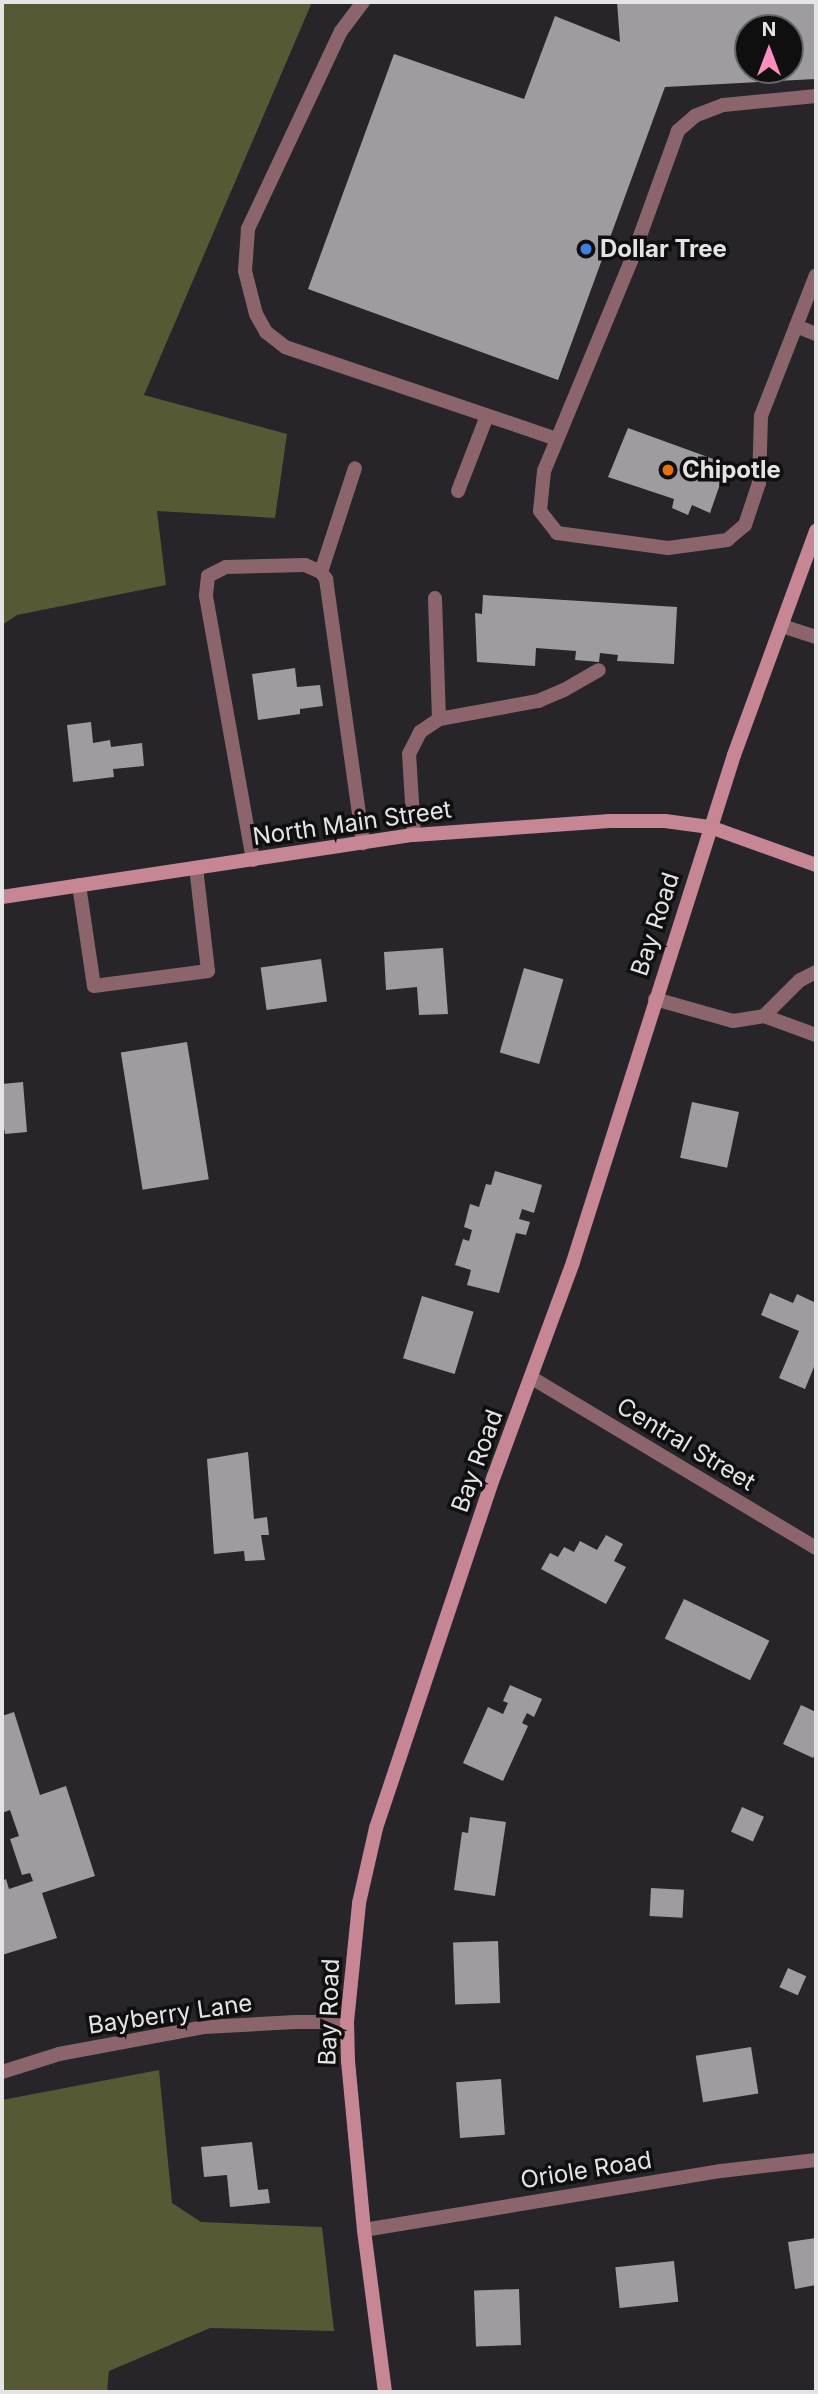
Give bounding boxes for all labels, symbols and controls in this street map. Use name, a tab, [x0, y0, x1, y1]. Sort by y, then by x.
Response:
north arrow	[734, 14, 804, 84]
text: N	[762, 18, 776, 41]
place label: Dollar Tree	[600, 235, 727, 263]
marker: Dollar Tree	[578, 241, 594, 257]
place label: Chipotle	[682, 456, 781, 484]
marker: Chipotle	[660, 462, 676, 478]
street label: North Main Street	[251, 795, 453, 851]
street label: Bay Road	[625, 869, 685, 979]
street label: Central Street	[612, 1391, 760, 1497]
street label: Bay Road	[445, 1406, 509, 1516]
street label: Bay Road	[313, 1958, 345, 2066]
street label: Bayberry Lane	[86, 1988, 254, 2040]
street label: Oriole Road	[518, 2145, 654, 2195]

